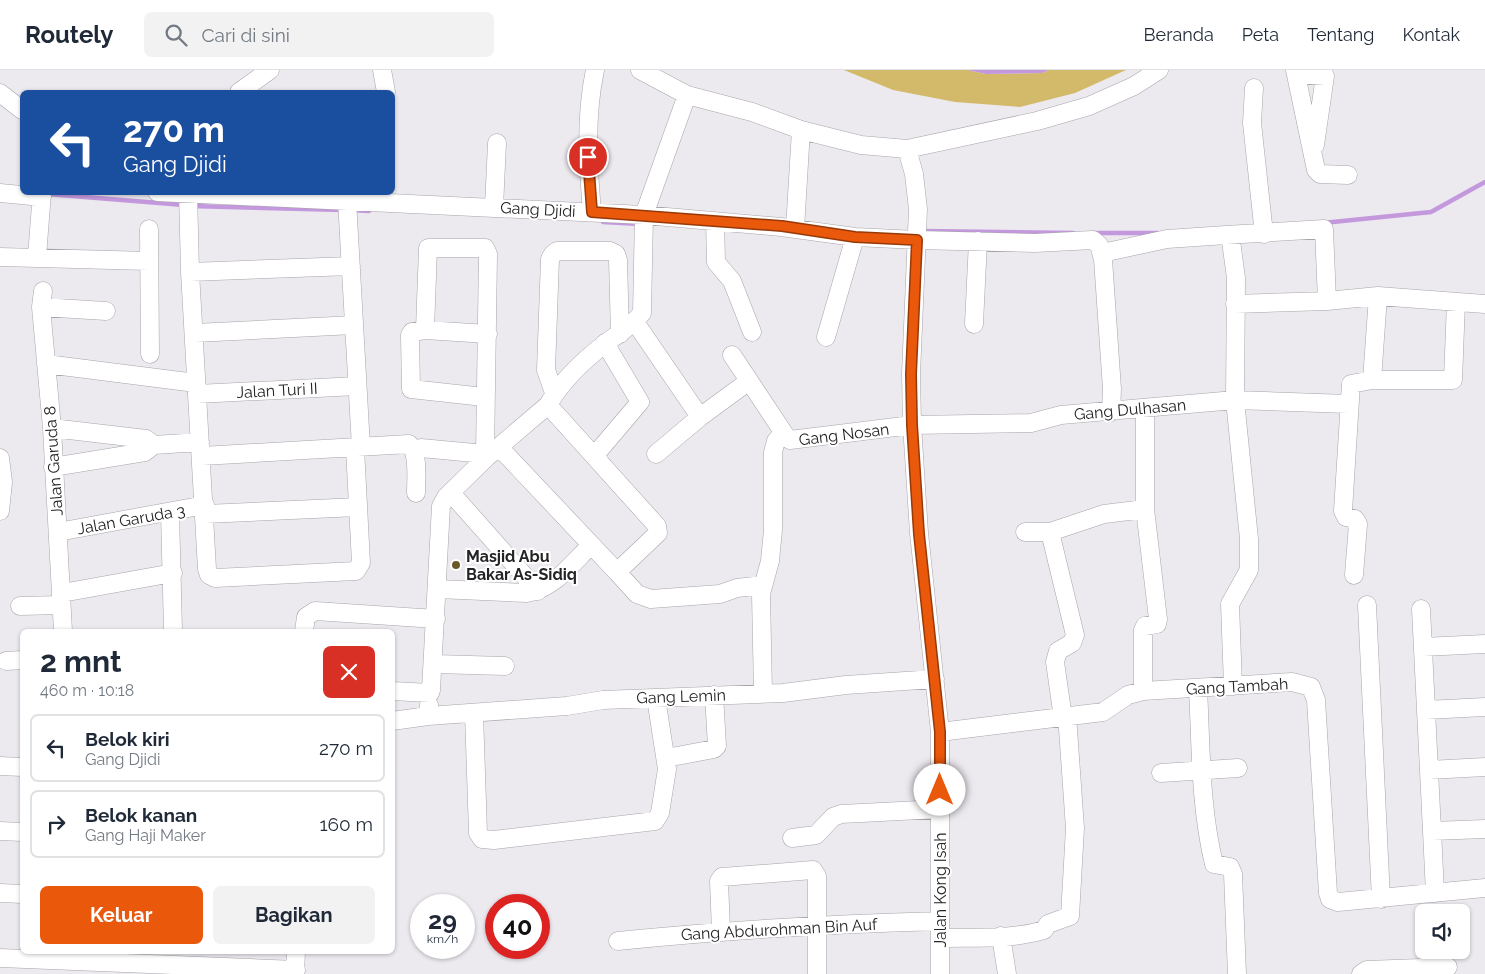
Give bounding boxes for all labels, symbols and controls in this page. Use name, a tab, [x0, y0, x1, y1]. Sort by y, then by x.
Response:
search box	[144, 12, 494, 57]
text: Routely	[25, 20, 114, 49]
icon: search	[162, 21, 190, 49]
text: Cari di sini	[202, 24, 290, 46]
text: Beranda	[1144, 24, 1214, 45]
text: Peta	[1242, 24, 1279, 45]
text: Tentang	[1307, 24, 1374, 45]
text: Kontak	[1402, 24, 1460, 45]
text: 270 m	[123, 109, 225, 150]
icon: left	[40, 110, 105, 175]
pin	[567, 136, 609, 178]
icon: arrive	[574, 143, 602, 171]
text: Gang Djidi	[123, 151, 227, 177]
street label: Gang Djidi	[500, 198, 576, 221]
street label: Jalan Turi II	[236, 379, 318, 402]
street label: Gang Dulhasan	[1073, 395, 1187, 424]
street label: Jalan Garuda 8	[40, 405, 67, 517]
street label: Gang Nosan	[798, 420, 890, 449]
street label: Jalan Garuda 3	[76, 501, 187, 538]
place label: Masjid Abu Bakar As-Sidiq	[466, 547, 577, 584]
marker: Masjid Abu Bakar As-Sidiq	[450, 559, 462, 571]
text: 2 mnt	[40, 644, 122, 679]
button: close	[323, 646, 375, 698]
street label: Gang Tambah	[1185, 674, 1289, 699]
text: 460 m · 10:18	[40, 681, 134, 700]
street label: Gang Lemin	[636, 685, 726, 708]
text: Belok kiri	[85, 728, 170, 750]
icon: left	[42, 734, 70, 762]
text: 270 m	[319, 737, 373, 759]
text: Gang Djidi	[85, 750, 160, 769]
position arrow	[913, 763, 965, 815]
text: Belok kanan	[85, 804, 197, 826]
icon: right	[42, 810, 70, 838]
text: 160 m	[319, 813, 373, 835]
text: Gang Haji Maker	[85, 826, 206, 845]
street label: Jalan Kong Isah	[931, 832, 950, 948]
button: Keluar	[40, 886, 203, 944]
button: Bagikan	[213, 886, 375, 944]
speed limit sign: 40	[485, 894, 550, 959]
map controls	[1415, 904, 1470, 959]
button: sound	[1415, 904, 1470, 959]
text: 29	[428, 905, 457, 935]
street label: Gang Abdurohman Bin Auf	[680, 915, 878, 944]
text: km/h	[427, 932, 458, 946]

